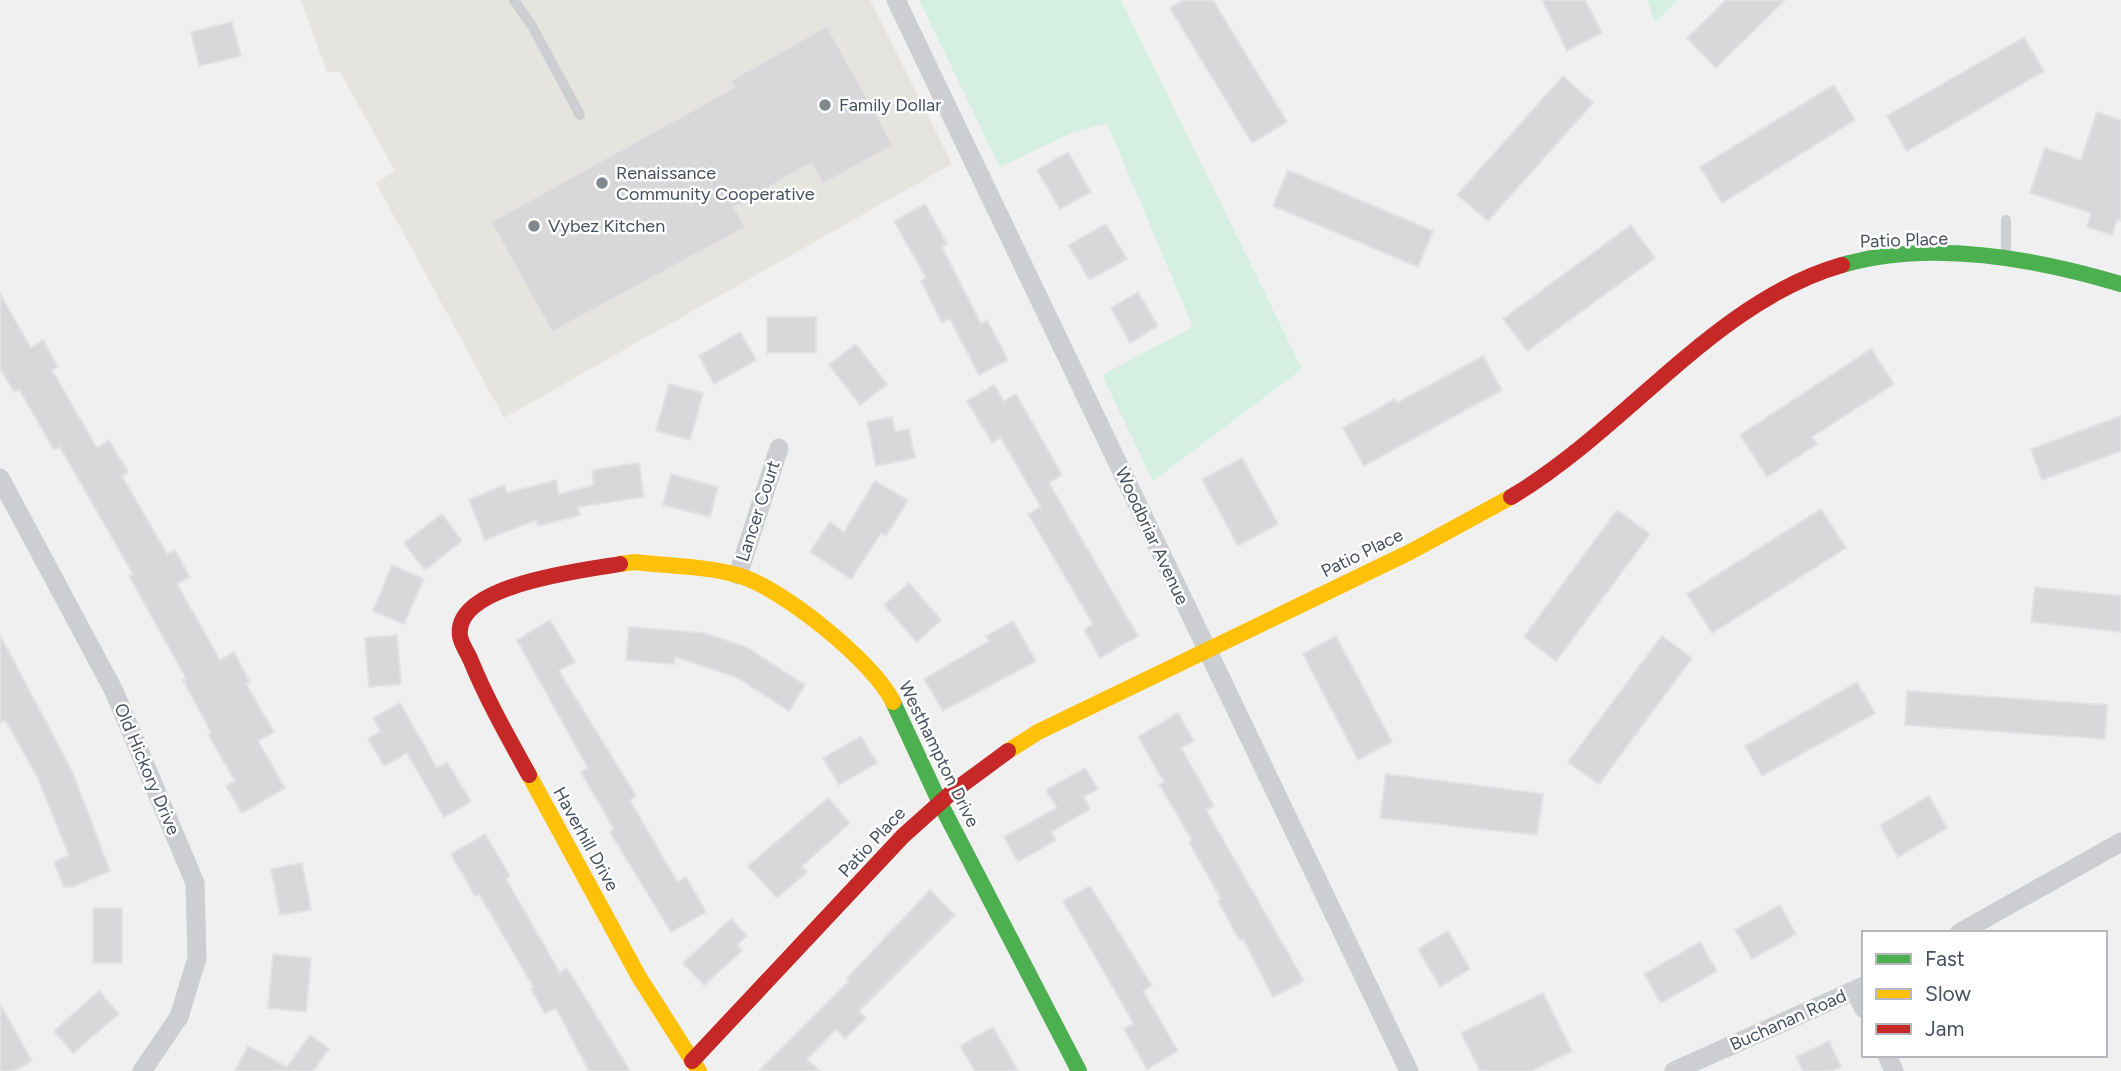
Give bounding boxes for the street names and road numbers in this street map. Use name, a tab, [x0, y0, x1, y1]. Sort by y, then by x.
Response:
street label: Patio Place	[1859, 227, 1949, 253]
street label: Lancer Court	[731, 457, 785, 564]
street label: Woodbriar Avenue	[1110, 464, 1194, 608]
street label: Patio Place	[1317, 524, 1407, 582]
street label: Westhampton Drive	[894, 677, 984, 831]
street label: Old Hickory Drive	[109, 700, 185, 838]
street label: Haverhill Drive	[548, 783, 624, 895]
street label: Patio Place	[834, 802, 910, 882]
street label: Buchanan Road	[1726, 984, 1850, 1056]

